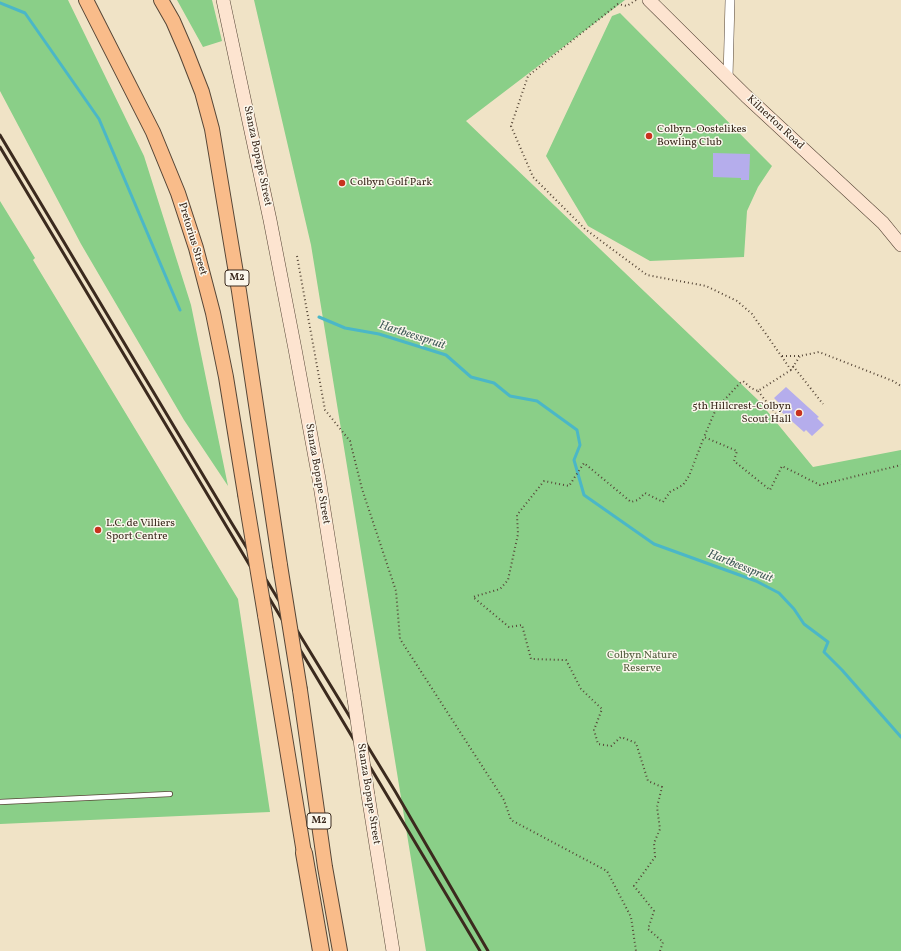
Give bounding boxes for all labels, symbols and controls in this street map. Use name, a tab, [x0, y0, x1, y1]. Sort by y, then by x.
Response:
street label: Kilnerton Road	[744, 93, 806, 153]
street label: Stanza Bopape Street	[240, 105, 274, 207]
place label: Colbyn-Oostelikes Bowling Club	[657, 123, 746, 149]
marker: Colbyn-Oostelikes Bowling Club	[644, 131, 654, 141]
place label: Colbyn Golf Park	[350, 176, 432, 190]
marker: Colbyn Golf Park	[337, 178, 347, 188]
street label: Pretorius Street	[175, 201, 209, 277]
road number: M2	[225, 270, 249, 286]
water label: Hartbeesspruit	[377, 319, 447, 353]
place label: 5th Hillcrest-Colbyn Scout Hall	[692, 400, 791, 426]
marker: 5th Hillcrest-Colbyn Scout Hall	[794, 408, 804, 418]
street label: Stanza Bopape Street	[302, 423, 332, 525]
place label: L.C. de Villiers Sport Centre	[106, 517, 175, 543]
marker: L.C. de Villiers Sport Centre	[93, 525, 103, 535]
water label: Hartbeesspruit	[705, 547, 775, 587]
park label: Colbyn Nature Reserve	[607, 649, 677, 675]
street label: Stanza Bopape Street	[353, 742, 383, 846]
road number: M2	[307, 813, 331, 829]

